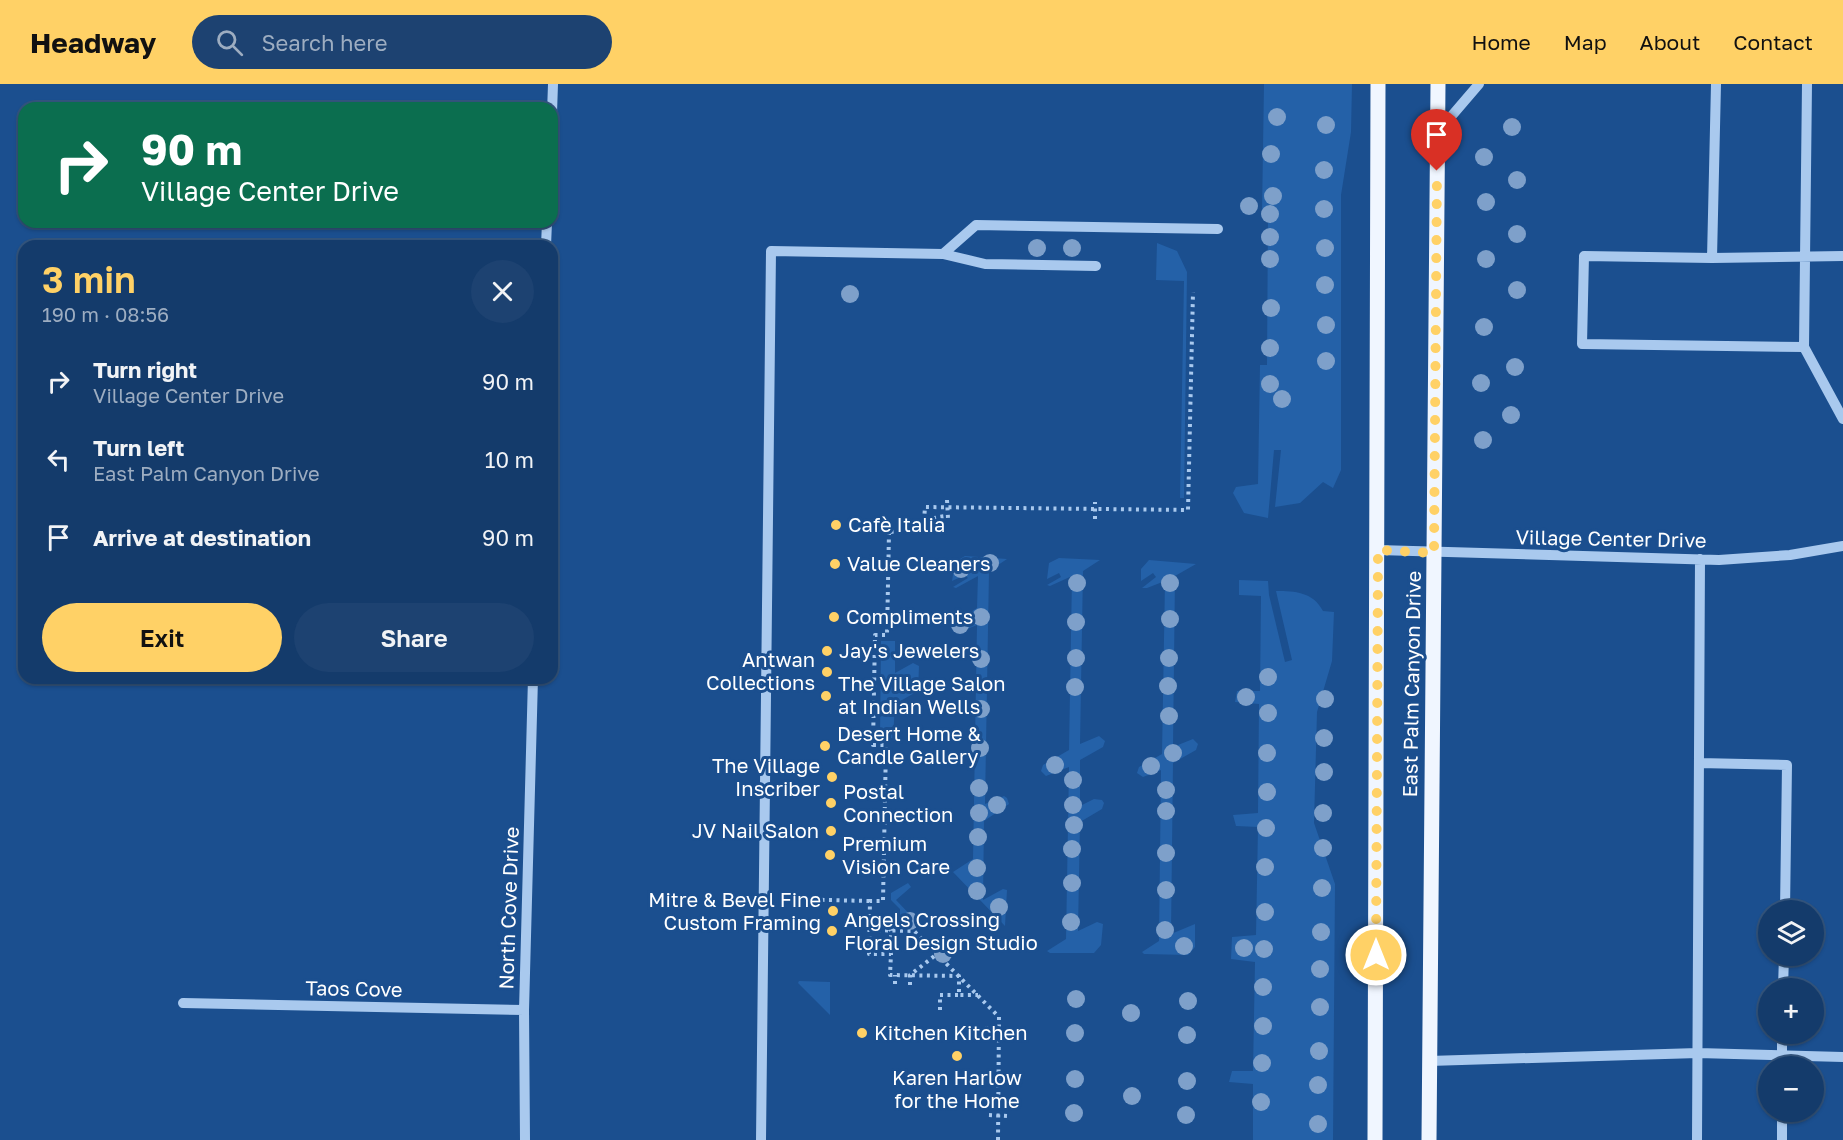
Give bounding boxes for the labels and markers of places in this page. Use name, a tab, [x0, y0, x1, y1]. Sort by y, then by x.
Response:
pin	[1411, 109, 1462, 171]
place label: Cafè Italia	[848, 512, 945, 536]
marker: Cafè Italia	[829, 518, 843, 532]
place label: Value Cleaners	[847, 551, 991, 575]
marker: Value Cleaners	[828, 557, 842, 571]
place label: Compliments	[846, 604, 973, 628]
marker: Compliments	[827, 610, 841, 624]
place label: Jay's Jewelers	[839, 638, 979, 662]
marker: Jay's Jewelers	[820, 644, 834, 658]
place label: Antwan Collections	[706, 647, 815, 694]
marker: Antwan Collections	[820, 665, 834, 679]
place label: The Village Salon at Indian Wells	[838, 671, 1006, 718]
marker: The Village Salon at Indian Wells	[819, 689, 833, 703]
place label: Desert Home & Candle Gallery	[837, 721, 981, 768]
marker: Desert Home & Candle Gallery	[818, 739, 832, 753]
place label: The Village Inscriber	[712, 753, 820, 800]
marker: The Village Inscriber	[825, 770, 839, 784]
place label: Postal Connection	[843, 779, 953, 826]
marker: Postal Connection	[824, 796, 838, 810]
place label: JV Nail Salon	[692, 818, 819, 842]
marker: JV Nail Salon	[824, 824, 838, 838]
place label: Premium Vision Care	[842, 831, 950, 878]
marker: Premium Vision Care	[823, 848, 837, 862]
place label: Mitre & Bevel Fine Custom Framing	[648, 887, 821, 934]
marker: Mitre & Bevel Fine Custom Framing	[826, 904, 840, 918]
place label: Angels Crossing Floral Design Studio	[844, 907, 1038, 954]
marker: Angels Crossing Floral Design Studio	[825, 924, 839, 938]
place label: Kitchen Kitchen	[874, 1020, 1028, 1044]
marker: Kitchen Kitchen	[855, 1026, 869, 1040]
marker: Karen Harlow for the Home	[950, 1049, 964, 1063]
place label: Karen Harlow for the Home	[892, 1065, 1022, 1112]

